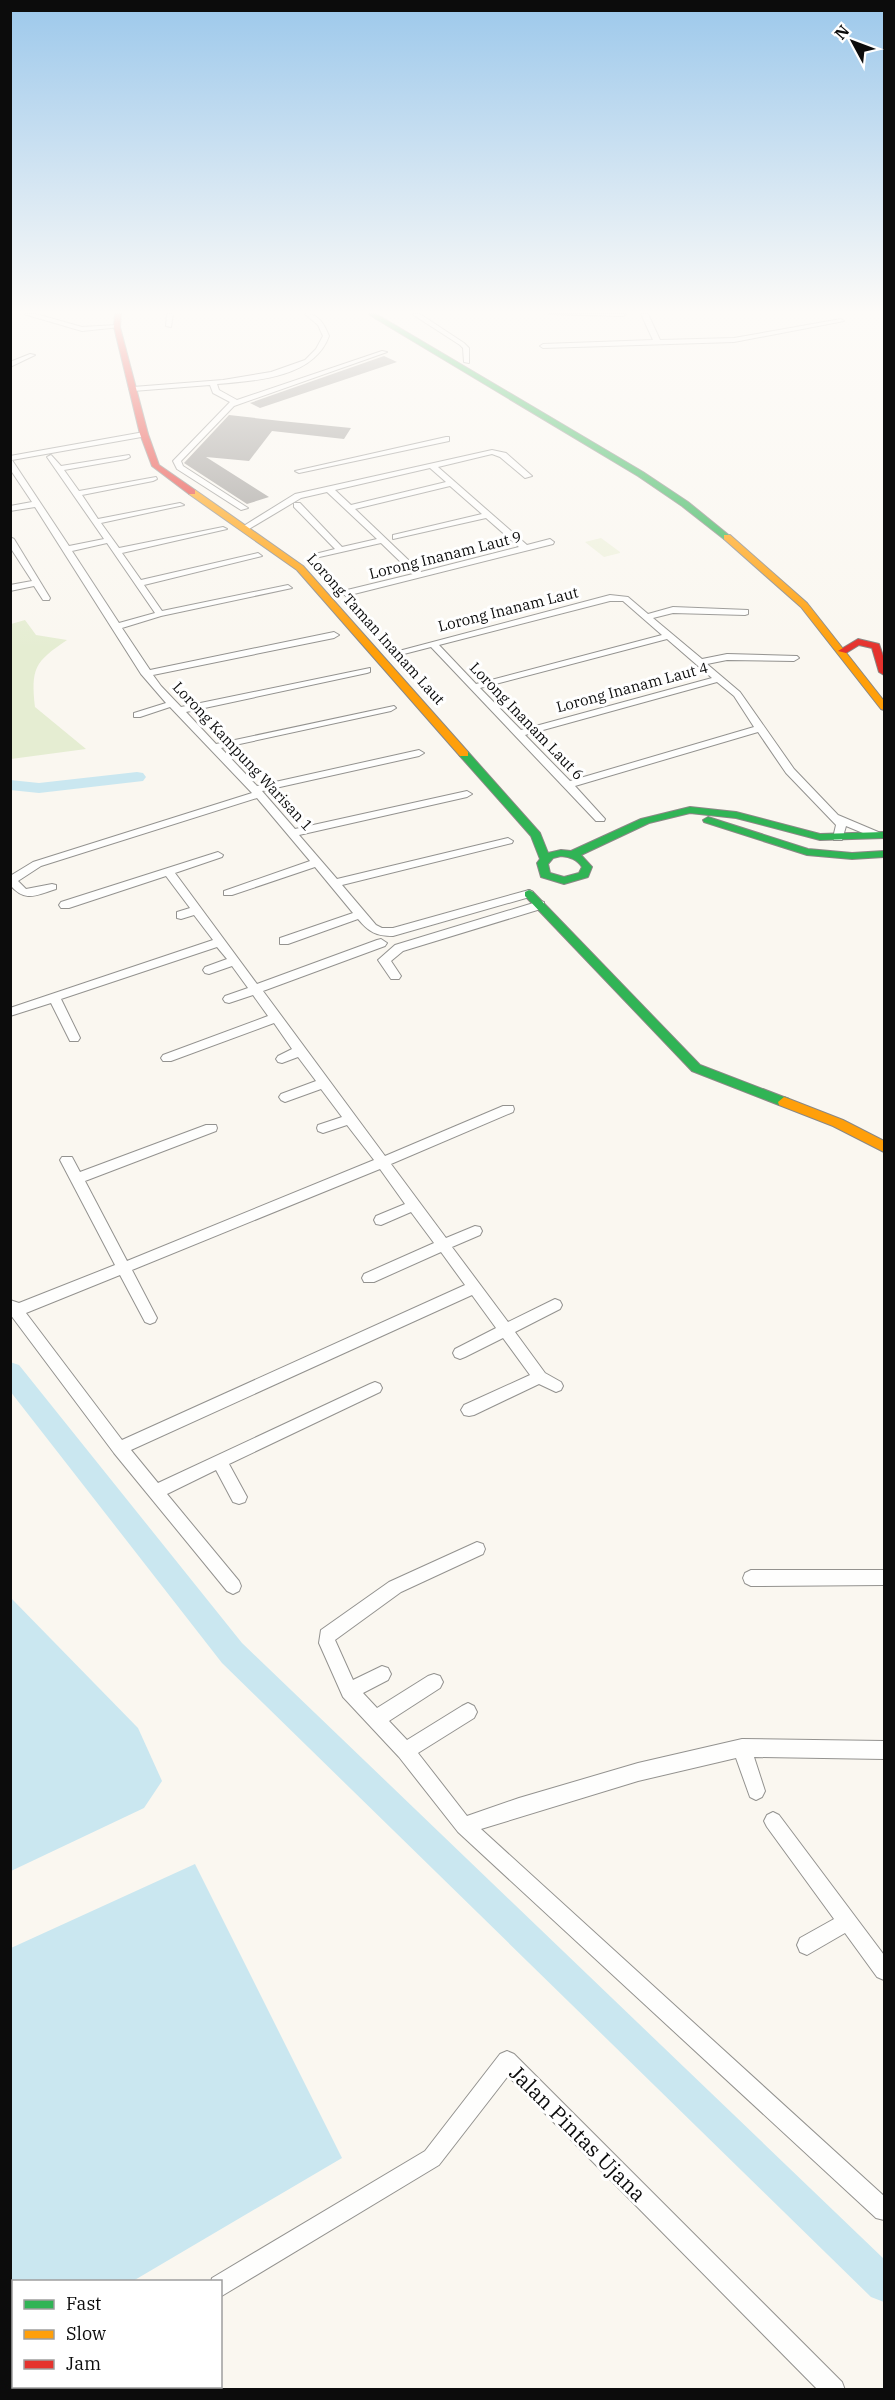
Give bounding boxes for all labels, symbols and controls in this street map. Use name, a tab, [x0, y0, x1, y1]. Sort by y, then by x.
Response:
north arrow	[823, 12, 883, 72]
text: N	[830, 21, 853, 43]
street label: Lorong Inanam Laut 9	[367, 527, 523, 583]
street label: Lorong Taman Inanam Laut	[303, 550, 449, 708]
street label: Lorong Inanam Laut	[436, 582, 580, 636]
street label: Lorong Inanam Laut 6	[466, 658, 588, 784]
street label: Lorong Inanam Laut 4	[554, 658, 710, 716]
street label: Lorong Kampung Warisan 1	[169, 677, 317, 835]
street label: Jalan Pintas Ujana	[504, 2059, 652, 2207]
legend	[12, 2280, 222, 2388]
text: Fast	[66, 2292, 101, 2315]
text: Slow	[66, 2322, 106, 2345]
text: Jam	[66, 2352, 101, 2375]

